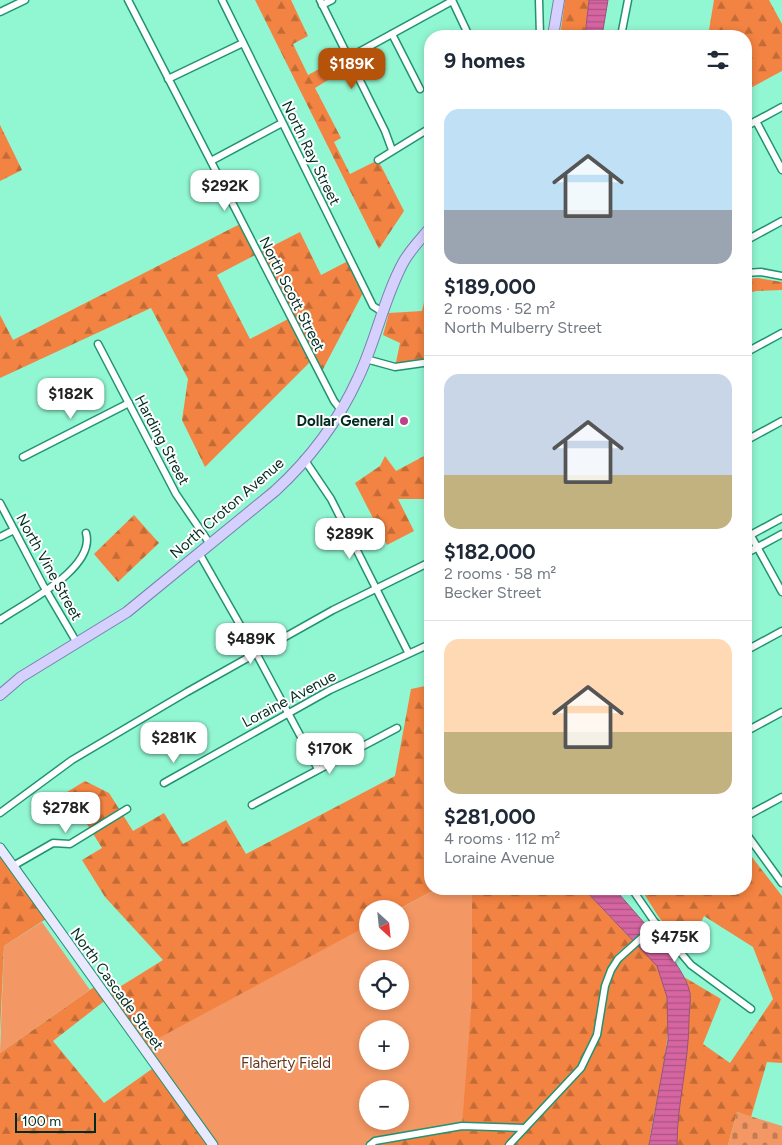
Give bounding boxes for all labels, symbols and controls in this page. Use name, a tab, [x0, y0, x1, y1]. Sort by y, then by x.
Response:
icon: filters	[704, 46, 732, 74]
pin: $189K	[317, 48, 387, 90]
text: 9 homes	[444, 48, 525, 73]
text: $189K	[329, 54, 375, 73]
street label: North Ray Street	[278, 98, 344, 208]
icon: home	[543, 141, 633, 231]
pin: $292K	[190, 170, 260, 212]
text: $292K	[201, 176, 249, 195]
street label: North Scott Street	[255, 234, 329, 355]
text: $189,000	[444, 274, 536, 299]
text: 2 rooms · 52 m²	[444, 299, 555, 318]
text: North Mulberry Street	[444, 318, 602, 337]
pin: $182K	[36, 378, 106, 420]
text: $182K	[48, 384, 94, 403]
street label: Harding Street	[131, 392, 193, 488]
icon: home	[543, 407, 633, 497]
place label: Dollar General	[296, 412, 394, 430]
marker: Dollar General	[398, 415, 410, 427]
street label: North Croton Avenue	[166, 454, 288, 562]
street label: North Vine Street	[12, 510, 86, 624]
pin: $289K	[315, 518, 385, 560]
text: $289K	[326, 524, 374, 543]
text: $182,000	[444, 539, 536, 564]
text: 2 rooms · 58 m²	[444, 564, 556, 583]
text: Becker Street	[444, 583, 542, 602]
pin: $489K	[216, 622, 286, 665]
text: $489K	[227, 629, 275, 648]
street label: Loraine Avenue	[239, 667, 339, 731]
icon: home	[543, 672, 633, 762]
pin: $281K	[139, 722, 209, 764]
text: $281K	[151, 728, 197, 747]
pin: $170K	[295, 732, 365, 775]
text: $170K	[307, 739, 353, 758]
pin: $278K	[31, 792, 101, 834]
text: $278K	[42, 798, 90, 817]
text: $281,000	[444, 804, 536, 829]
text: 4 rooms · 112 m²	[444, 829, 560, 848]
text: Loraine Avenue	[444, 848, 555, 867]
north arrow	[359, 900, 409, 950]
map controls	[359, 900, 409, 1130]
pin: $475K	[640, 920, 710, 963]
street label: North Cascade Street	[67, 924, 168, 1054]
text: $475K	[651, 927, 699, 946]
button: locate	[359, 960, 409, 1010]
button: +	[359, 1020, 409, 1070]
park label: Flaherty Field	[241, 1054, 331, 1072]
button: −	[359, 1080, 409, 1130]
scale bar	[15, 1110, 96, 1133]
text: 100 m	[22, 1113, 61, 1130]

